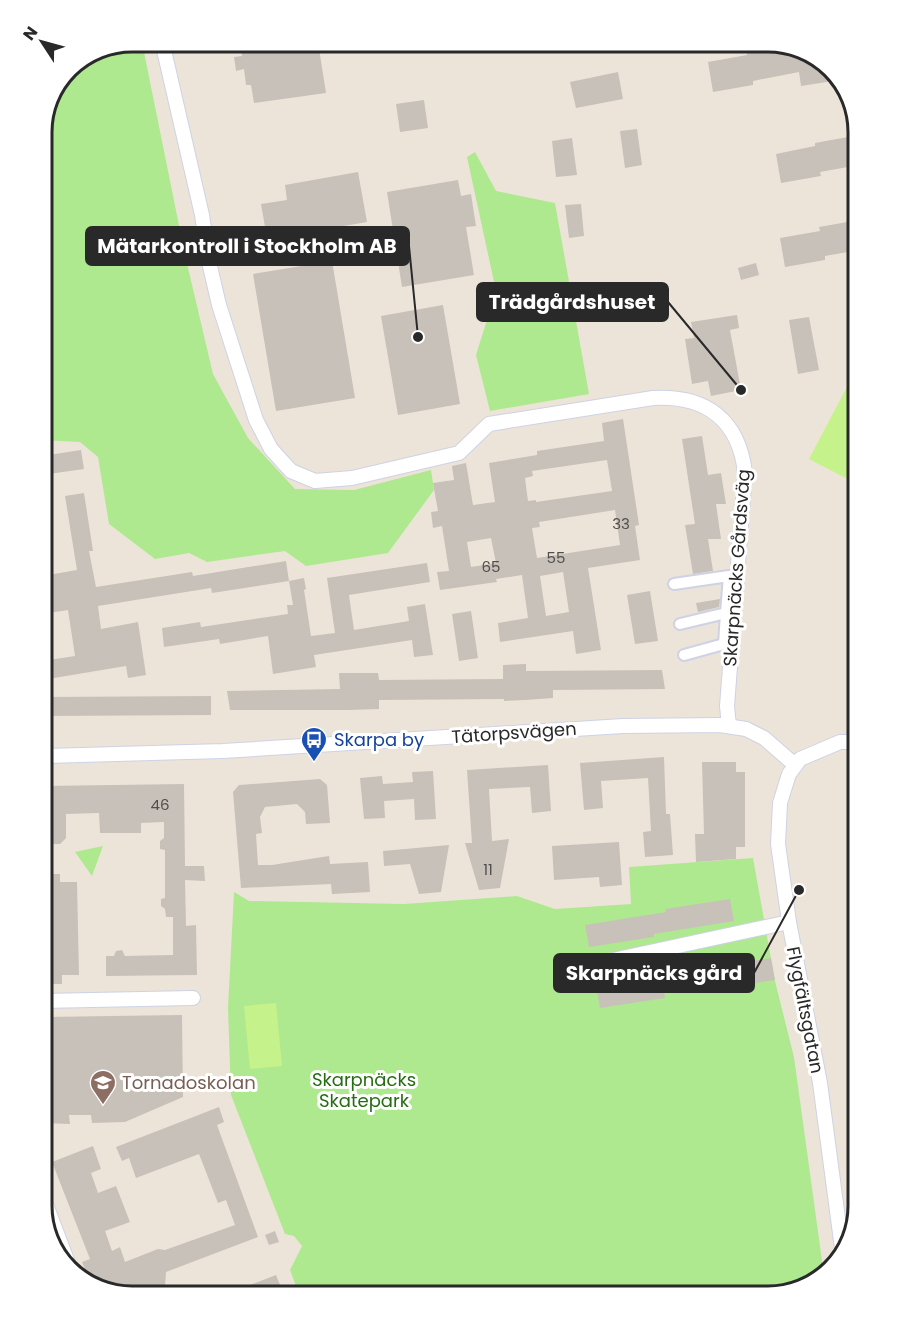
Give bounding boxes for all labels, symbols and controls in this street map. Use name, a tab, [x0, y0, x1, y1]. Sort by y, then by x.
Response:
north arrow	[12, 12, 72, 72]
text: N	[17, 22, 43, 45]
callout: Mätarkontroll i Stockholm AB	[86, 227, 409, 265]
text: Mätarkontroll i Stockholm AB	[97, 232, 397, 260]
callout: Trädgårdshuset	[477, 283, 668, 321]
text: Trädgårdshuset	[489, 288, 655, 316]
street label: Skarpnäcks Gårdsväg	[717, 468, 756, 668]
house number: 33	[612, 513, 630, 534]
house number: 55	[547, 547, 565, 568]
house number: 65	[482, 556, 500, 577]
street label: Tätorpsvägen	[451, 716, 577, 749]
bus stop icon: Skarpa by	[299, 725, 329, 763]
place label: Skarpa by	[334, 727, 424, 752]
house number: 46	[151, 794, 169, 815]
house number: 11	[483, 859, 493, 880]
street label: Flygfältsgatan	[781, 944, 830, 1076]
callout: Skarpnäcks gård	[554, 954, 754, 992]
text: Skarpnäcks gård	[566, 959, 742, 987]
park label: Skarpnäcks Skatepark	[312, 1067, 416, 1113]
school or university icon: Tornadoskolan	[88, 1068, 118, 1106]
place label: Tornadoskolan	[122, 1070, 256, 1095]

